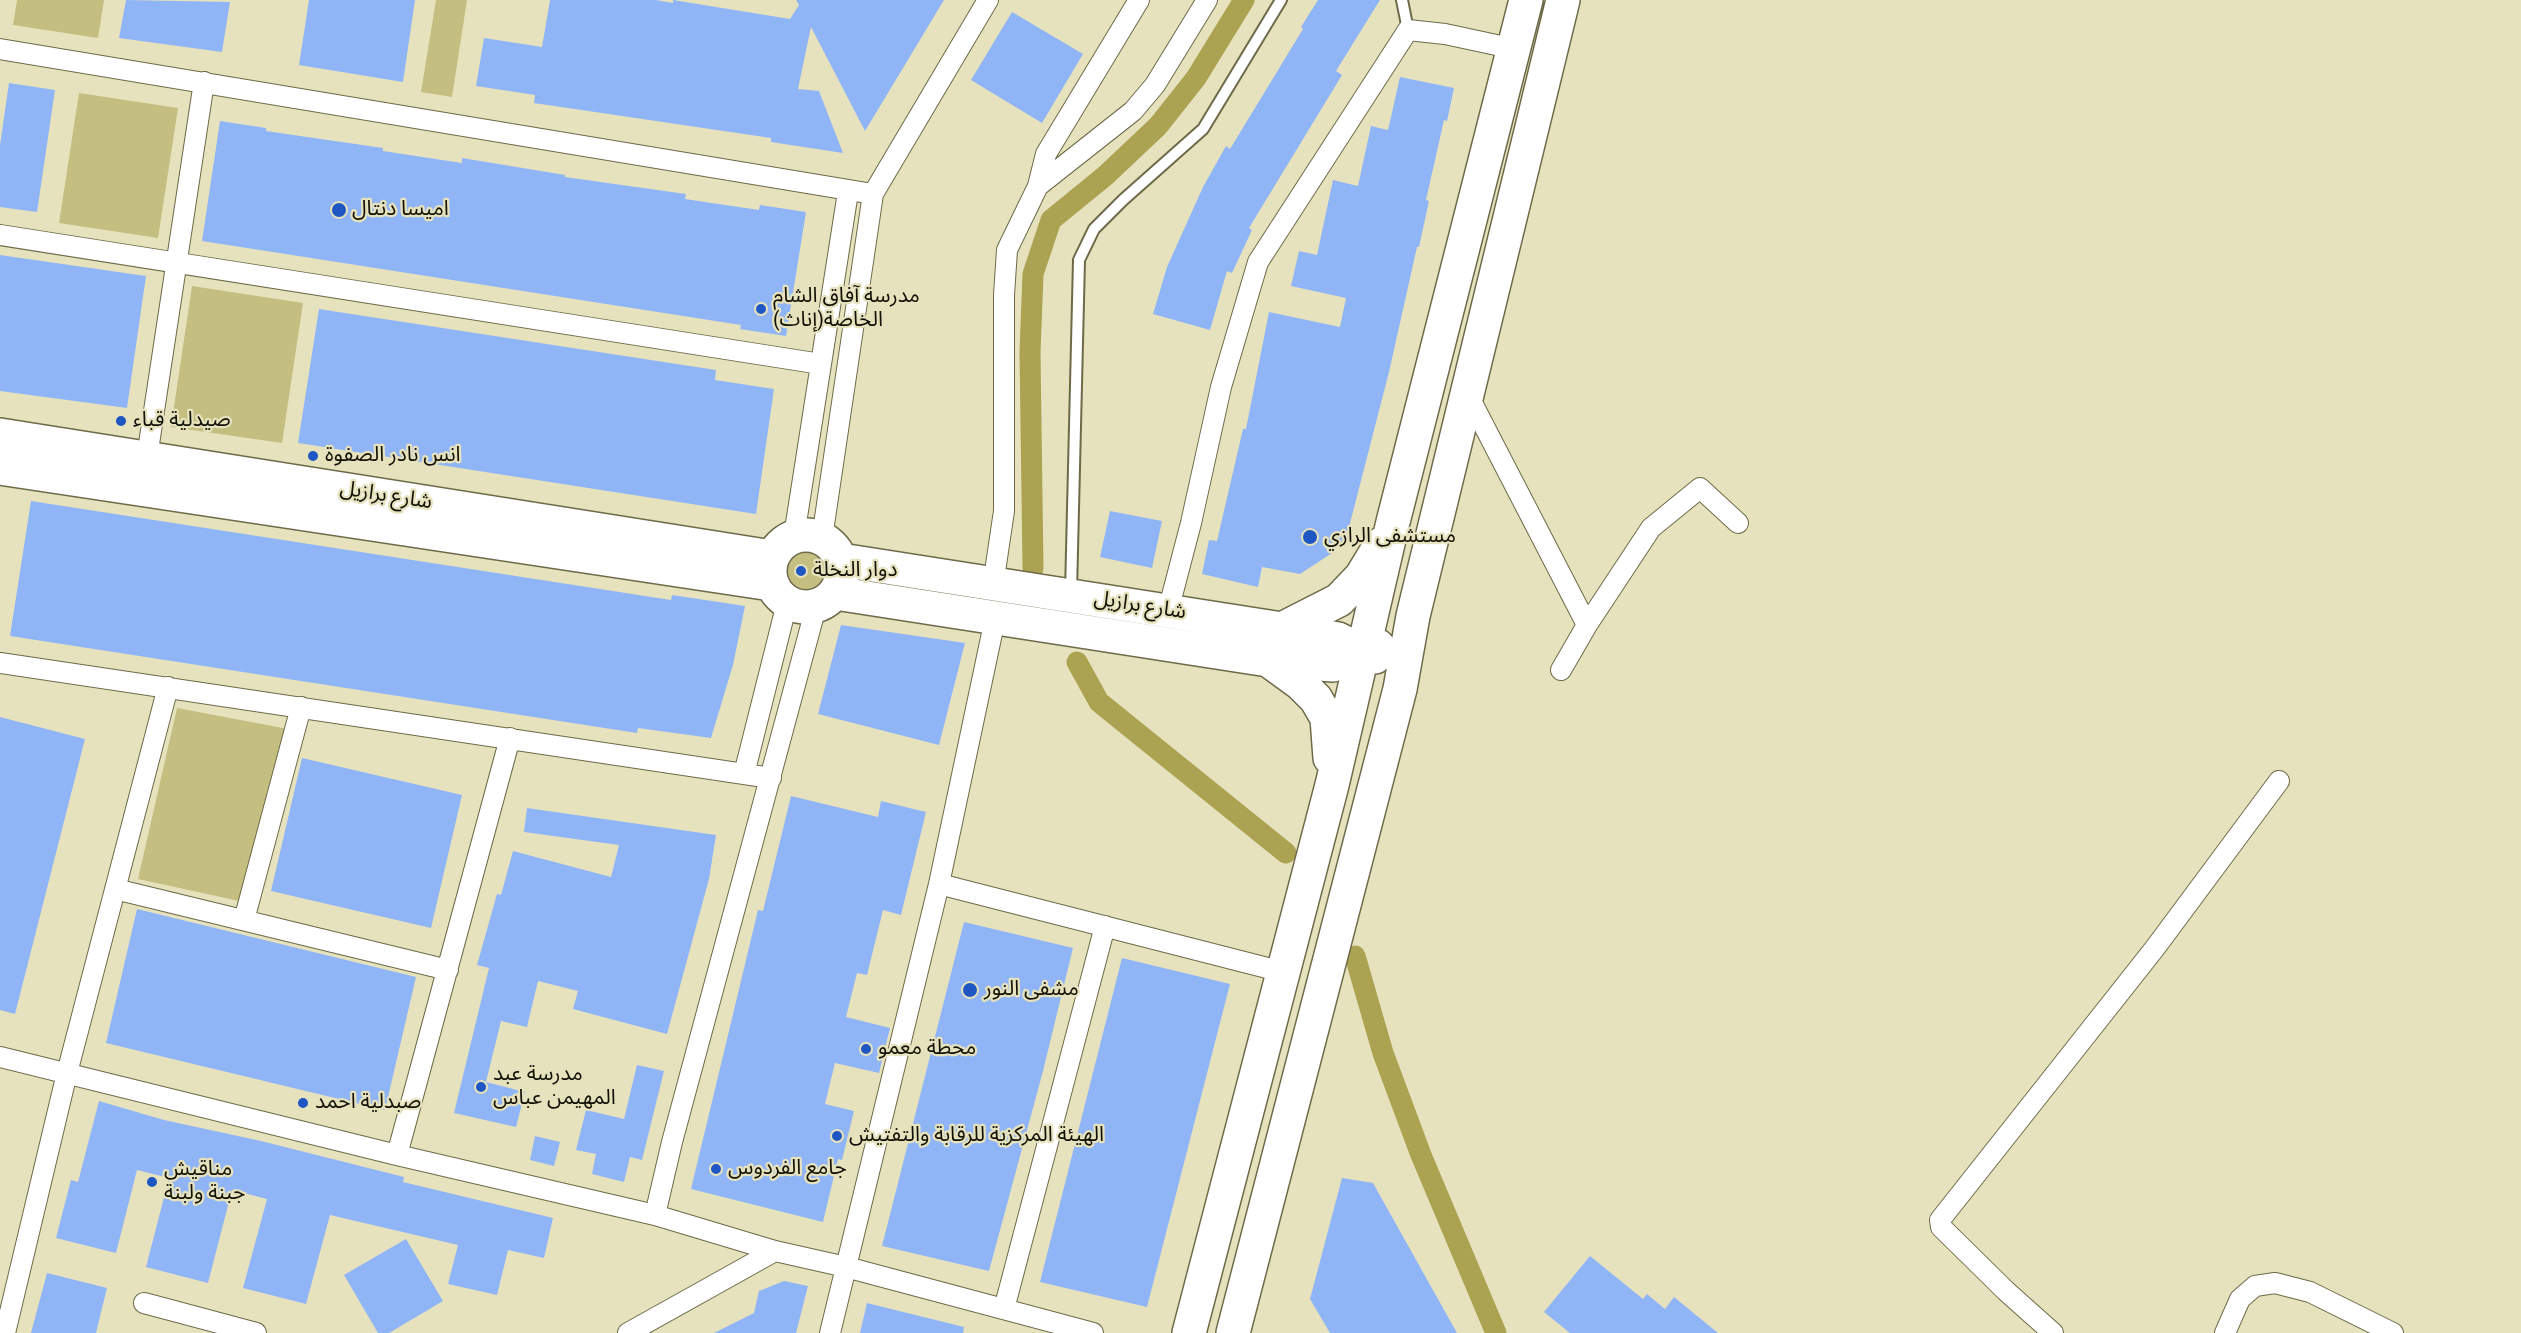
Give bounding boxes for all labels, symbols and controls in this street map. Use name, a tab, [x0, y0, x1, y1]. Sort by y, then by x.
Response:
place label: اميسا دنتال	[352, 197, 449, 223]
marker: اميسا دنتال	[330, 201, 348, 219]
place label: مدرسة آفاق الشام الخاصة(إناث)	[773, 284, 920, 334]
marker: مدرسة آفاق الشام الخاصة(إناث)	[754, 302, 768, 316]
place label: صيدلية قباء	[133, 408, 231, 434]
marker: صيدلية قباء	[114, 414, 128, 428]
place label: انس نادر الصفوة	[325, 443, 461, 469]
marker: انس نادر الصفوة	[306, 449, 320, 463]
street label: شارع برازيل	[338, 476, 434, 516]
place label: مستشفى الرازي	[1324, 524, 1456, 550]
marker: مستشفى الرازي	[1301, 528, 1319, 546]
place label: دوار النخلة	[813, 558, 897, 584]
marker: دوار النخلة	[794, 564, 808, 578]
street label: شارع برازيل	[1092, 586, 1188, 626]
place label: مشفى النور	[984, 977, 1079, 1003]
marker: مشفى النور	[961, 981, 979, 999]
place label: محطة معمو	[878, 1036, 976, 1062]
marker: محطة معمو	[859, 1042, 873, 1056]
place label: مدرسة عبد المهيمن عباس	[493, 1062, 616, 1112]
marker: مدرسة عبد المهيمن عباس	[474, 1080, 488, 1094]
place label: صبدلية احمد	[315, 1090, 421, 1116]
marker: صبدلية احمد	[296, 1096, 310, 1110]
place label: الهيئة المركزية للرقابة والتفتيش	[849, 1123, 1104, 1149]
marker: الهيئة المركزية للرقابة والتفتيش	[830, 1129, 844, 1143]
place label: جامع الفردوس	[728, 1156, 847, 1182]
place label: مناقيش جبنة ولبنة	[164, 1157, 245, 1207]
marker: جامع الفردوس	[709, 1162, 723, 1176]
marker: مناقيش جبنة ولبنة	[145, 1175, 159, 1189]

